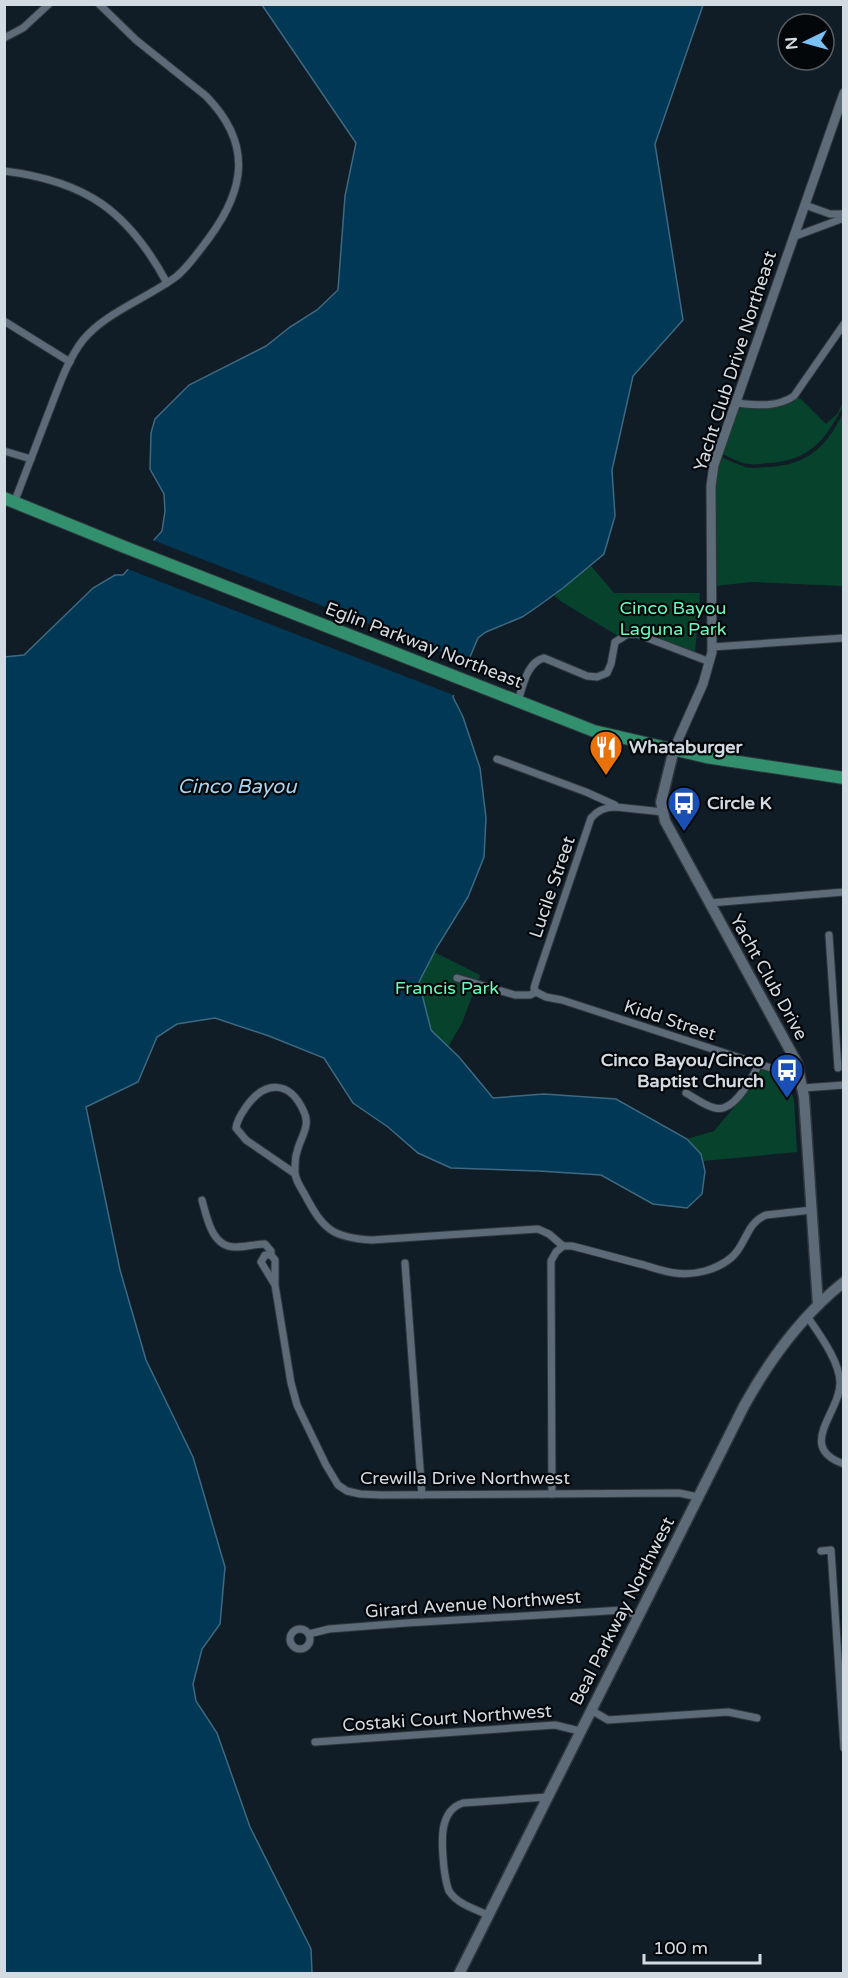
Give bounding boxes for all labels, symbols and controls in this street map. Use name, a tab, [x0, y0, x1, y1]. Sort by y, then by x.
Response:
north arrow	[776, 12, 836, 72]
text: N	[782, 36, 803, 50]
street label: Yacht Club Drive Northeast	[689, 248, 781, 474]
street label: Eglin Parkway Northeast	[322, 597, 526, 693]
park label: Cinco Bayou Laguna Park	[619, 597, 727, 640]
restaurant icon: Whataburger	[588, 729, 624, 776]
place label: Whataburger	[629, 736, 744, 758]
water label: Cinco Bayou	[178, 775, 298, 799]
bus stop icon: Circle K	[666, 785, 702, 832]
place label: Circle K	[707, 792, 772, 814]
street label: Lucile Street	[524, 833, 580, 941]
street label: Yacht Club Drive	[725, 910, 813, 1044]
park label: Francis Park	[395, 977, 499, 999]
street label: Kidd Street	[621, 995, 719, 1045]
place label: Cinco Bayou/Cinco Baptist Church	[601, 1049, 764, 1092]
bus stop icon: Cinco Bayou/Cinco Baptist Church	[769, 1052, 805, 1099]
street label: Crewilla Drive Northwest	[360, 1467, 570, 1489]
street label: Beal Parkway Northwest	[565, 1513, 679, 1709]
street label: Girard Avenue Northwest	[364, 1585, 582, 1623]
street label: Costaki Court Northwest	[342, 1700, 553, 1736]
scale bar	[644, 1927, 760, 1965]
text: 100 m	[653, 1937, 708, 1959]

